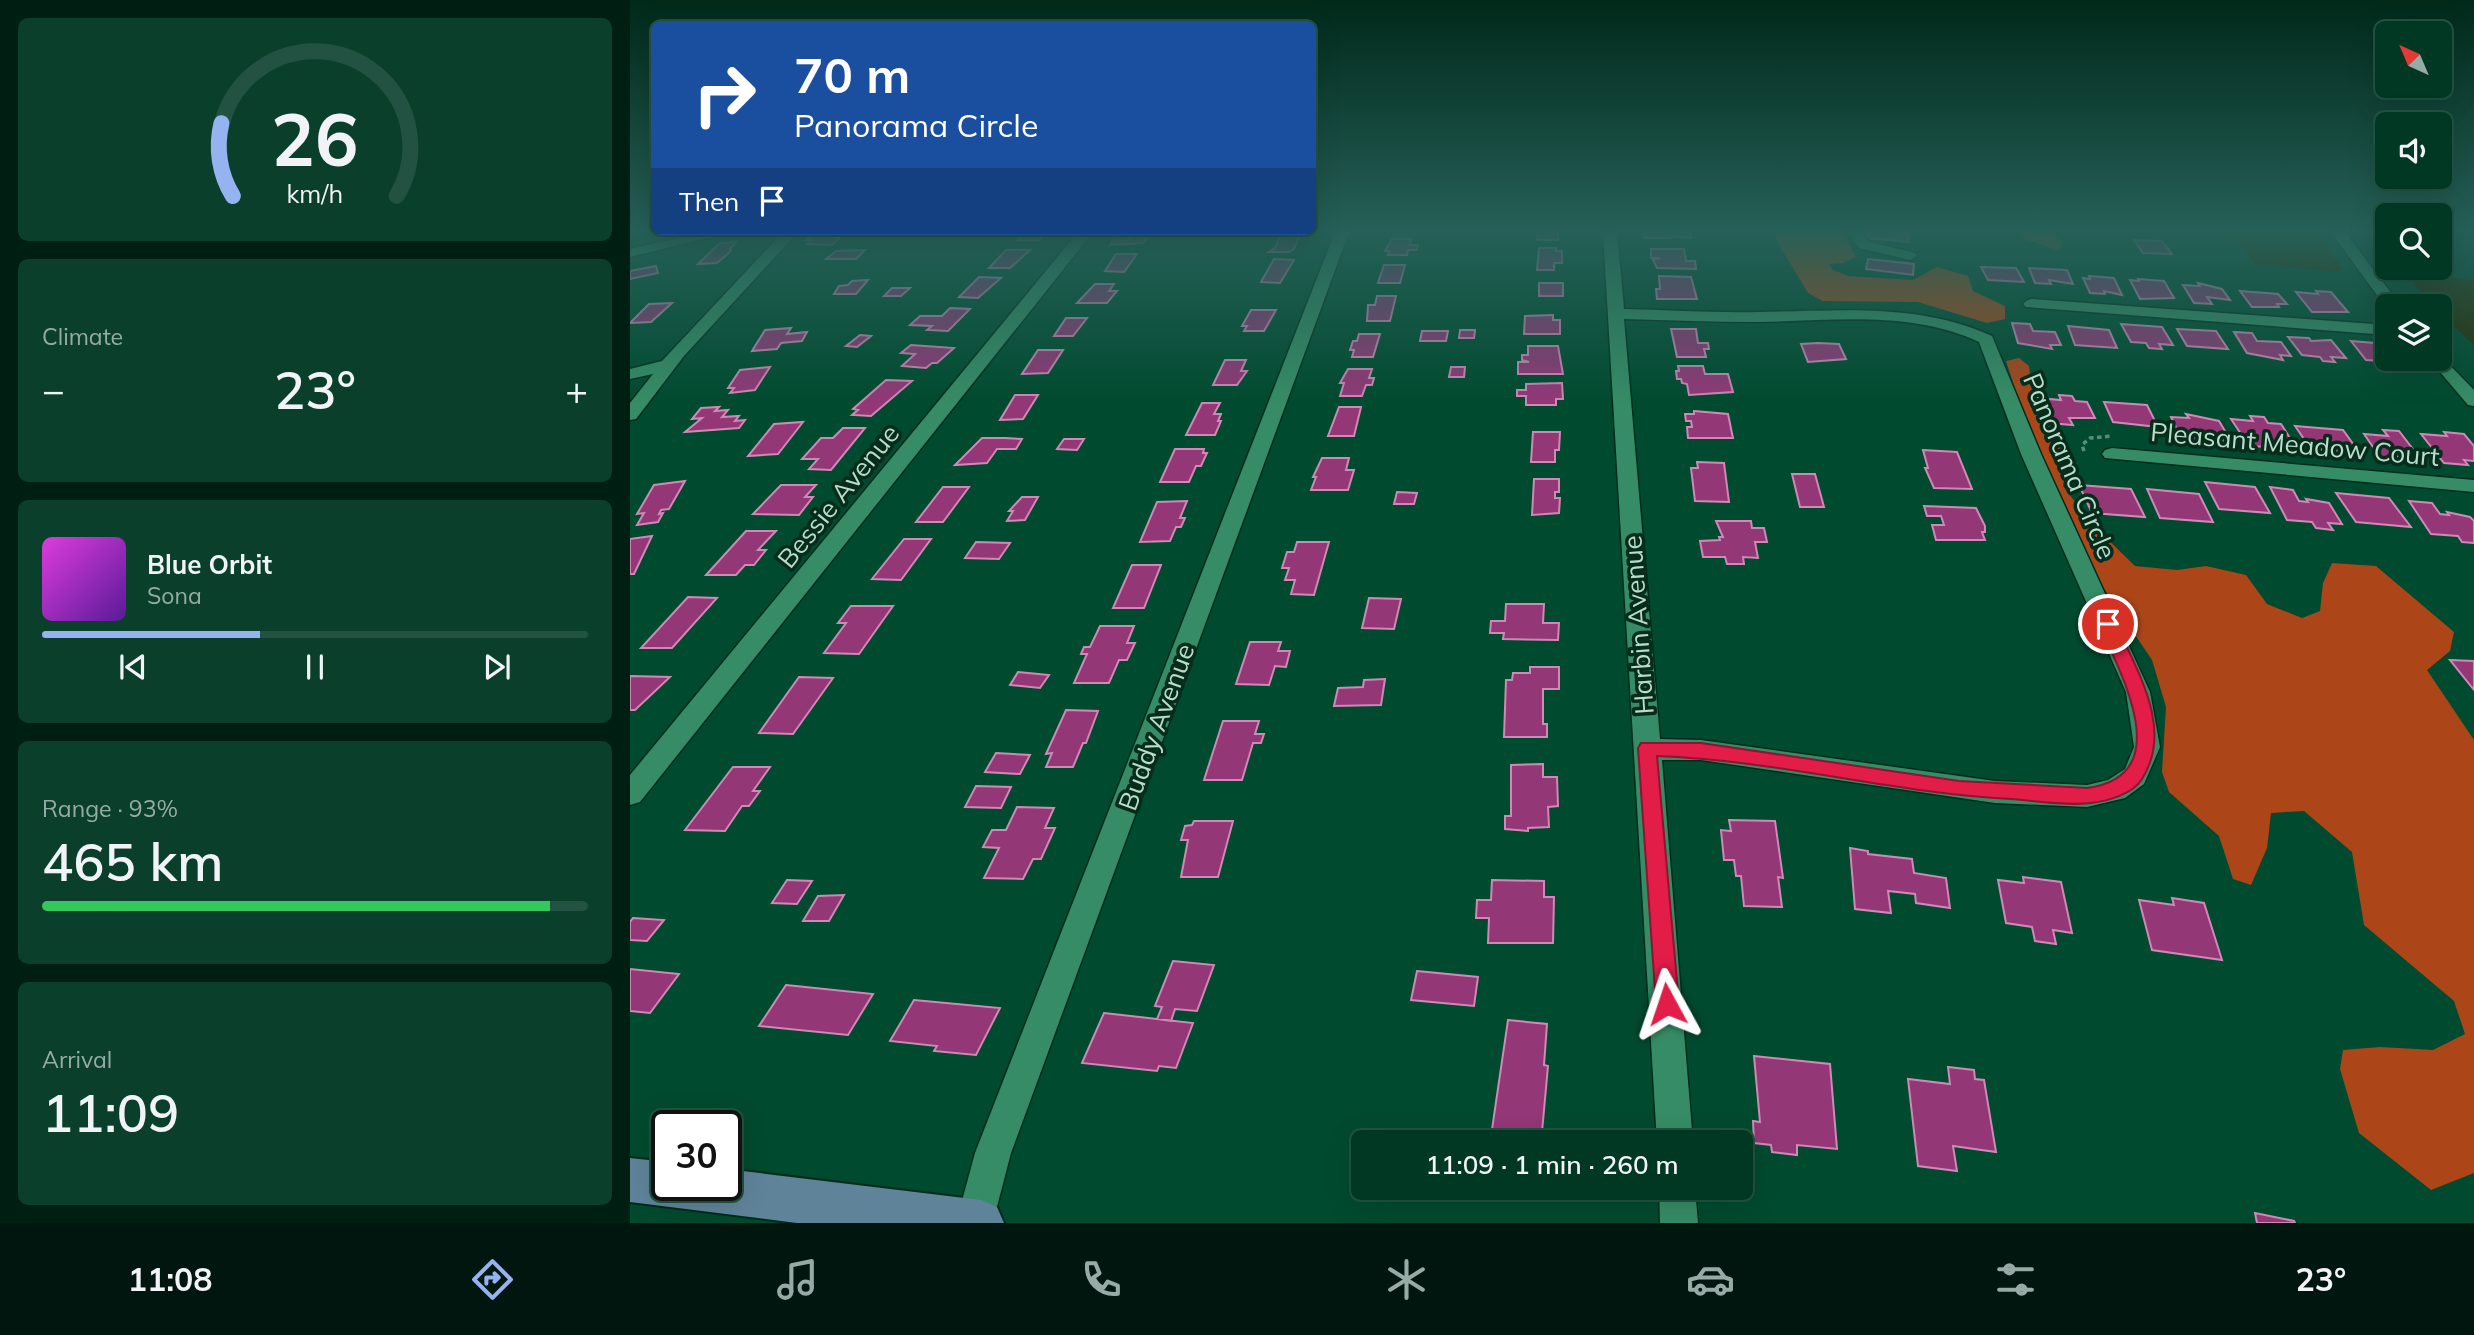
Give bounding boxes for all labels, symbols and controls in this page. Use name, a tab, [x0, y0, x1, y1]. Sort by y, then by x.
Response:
north arrow	[2375, 21, 2452, 98]
map controls	[2375, 21, 2452, 371]
text: 70 m	[794, 44, 910, 105]
icon: right	[679, 49, 770, 140]
text: 26	[271, 93, 359, 184]
text: Panorama Circle	[794, 105, 1038, 145]
button: sound	[2375, 112, 2452, 189]
text: km/h	[287, 177, 343, 208]
icon: arrive	[753, 182, 791, 220]
text: Then	[679, 185, 739, 218]
button: search	[2375, 203, 2452, 280]
button: layers	[2375, 294, 2452, 371]
text: Climate	[42, 322, 123, 351]
text: 23°	[274, 357, 356, 422]
text: −	[42, 366, 65, 414]
text: +	[565, 366, 588, 414]
street label: Panorama Circle	[2016, 368, 2124, 564]
street label: Pleasant Meadow Court	[2149, 415, 2441, 473]
street label: Bessie Avenue	[770, 417, 906, 575]
street label: Harbin Avenue	[1615, 534, 1661, 716]
text: Blue Orbit	[147, 548, 272, 581]
text: Sona	[147, 581, 202, 610]
pin	[2078, 594, 2138, 654]
icon: arrive	[2089, 605, 2127, 643]
street label: Buddy Avenue	[1111, 639, 1201, 815]
icon: previous	[114, 648, 152, 686]
icon: pause	[296, 648, 334, 686]
icon: next	[478, 648, 516, 686]
text: Range · 93%	[42, 794, 178, 823]
text: 465 km	[42, 829, 223, 894]
position arrow	[1630, 967, 1704, 1041]
text: Arrival	[42, 1045, 112, 1074]
text: 11:09	[42, 1080, 179, 1145]
speed limit sign: 30	[651, 1110, 742, 1201]
text: 11:09 · 1 min · 260 m	[1425, 1148, 1679, 1181]
icon: directions	[468, 1255, 517, 1304]
icon: music	[773, 1255, 822, 1304]
icon: phone	[1077, 1255, 1126, 1304]
icon: climate	[1382, 1255, 1431, 1304]
icon: car	[1686, 1255, 1735, 1304]
icon: filters	[1991, 1255, 2040, 1304]
text: 11:08	[128, 1259, 213, 1299]
text: 23°	[2296, 1259, 2346, 1299]

